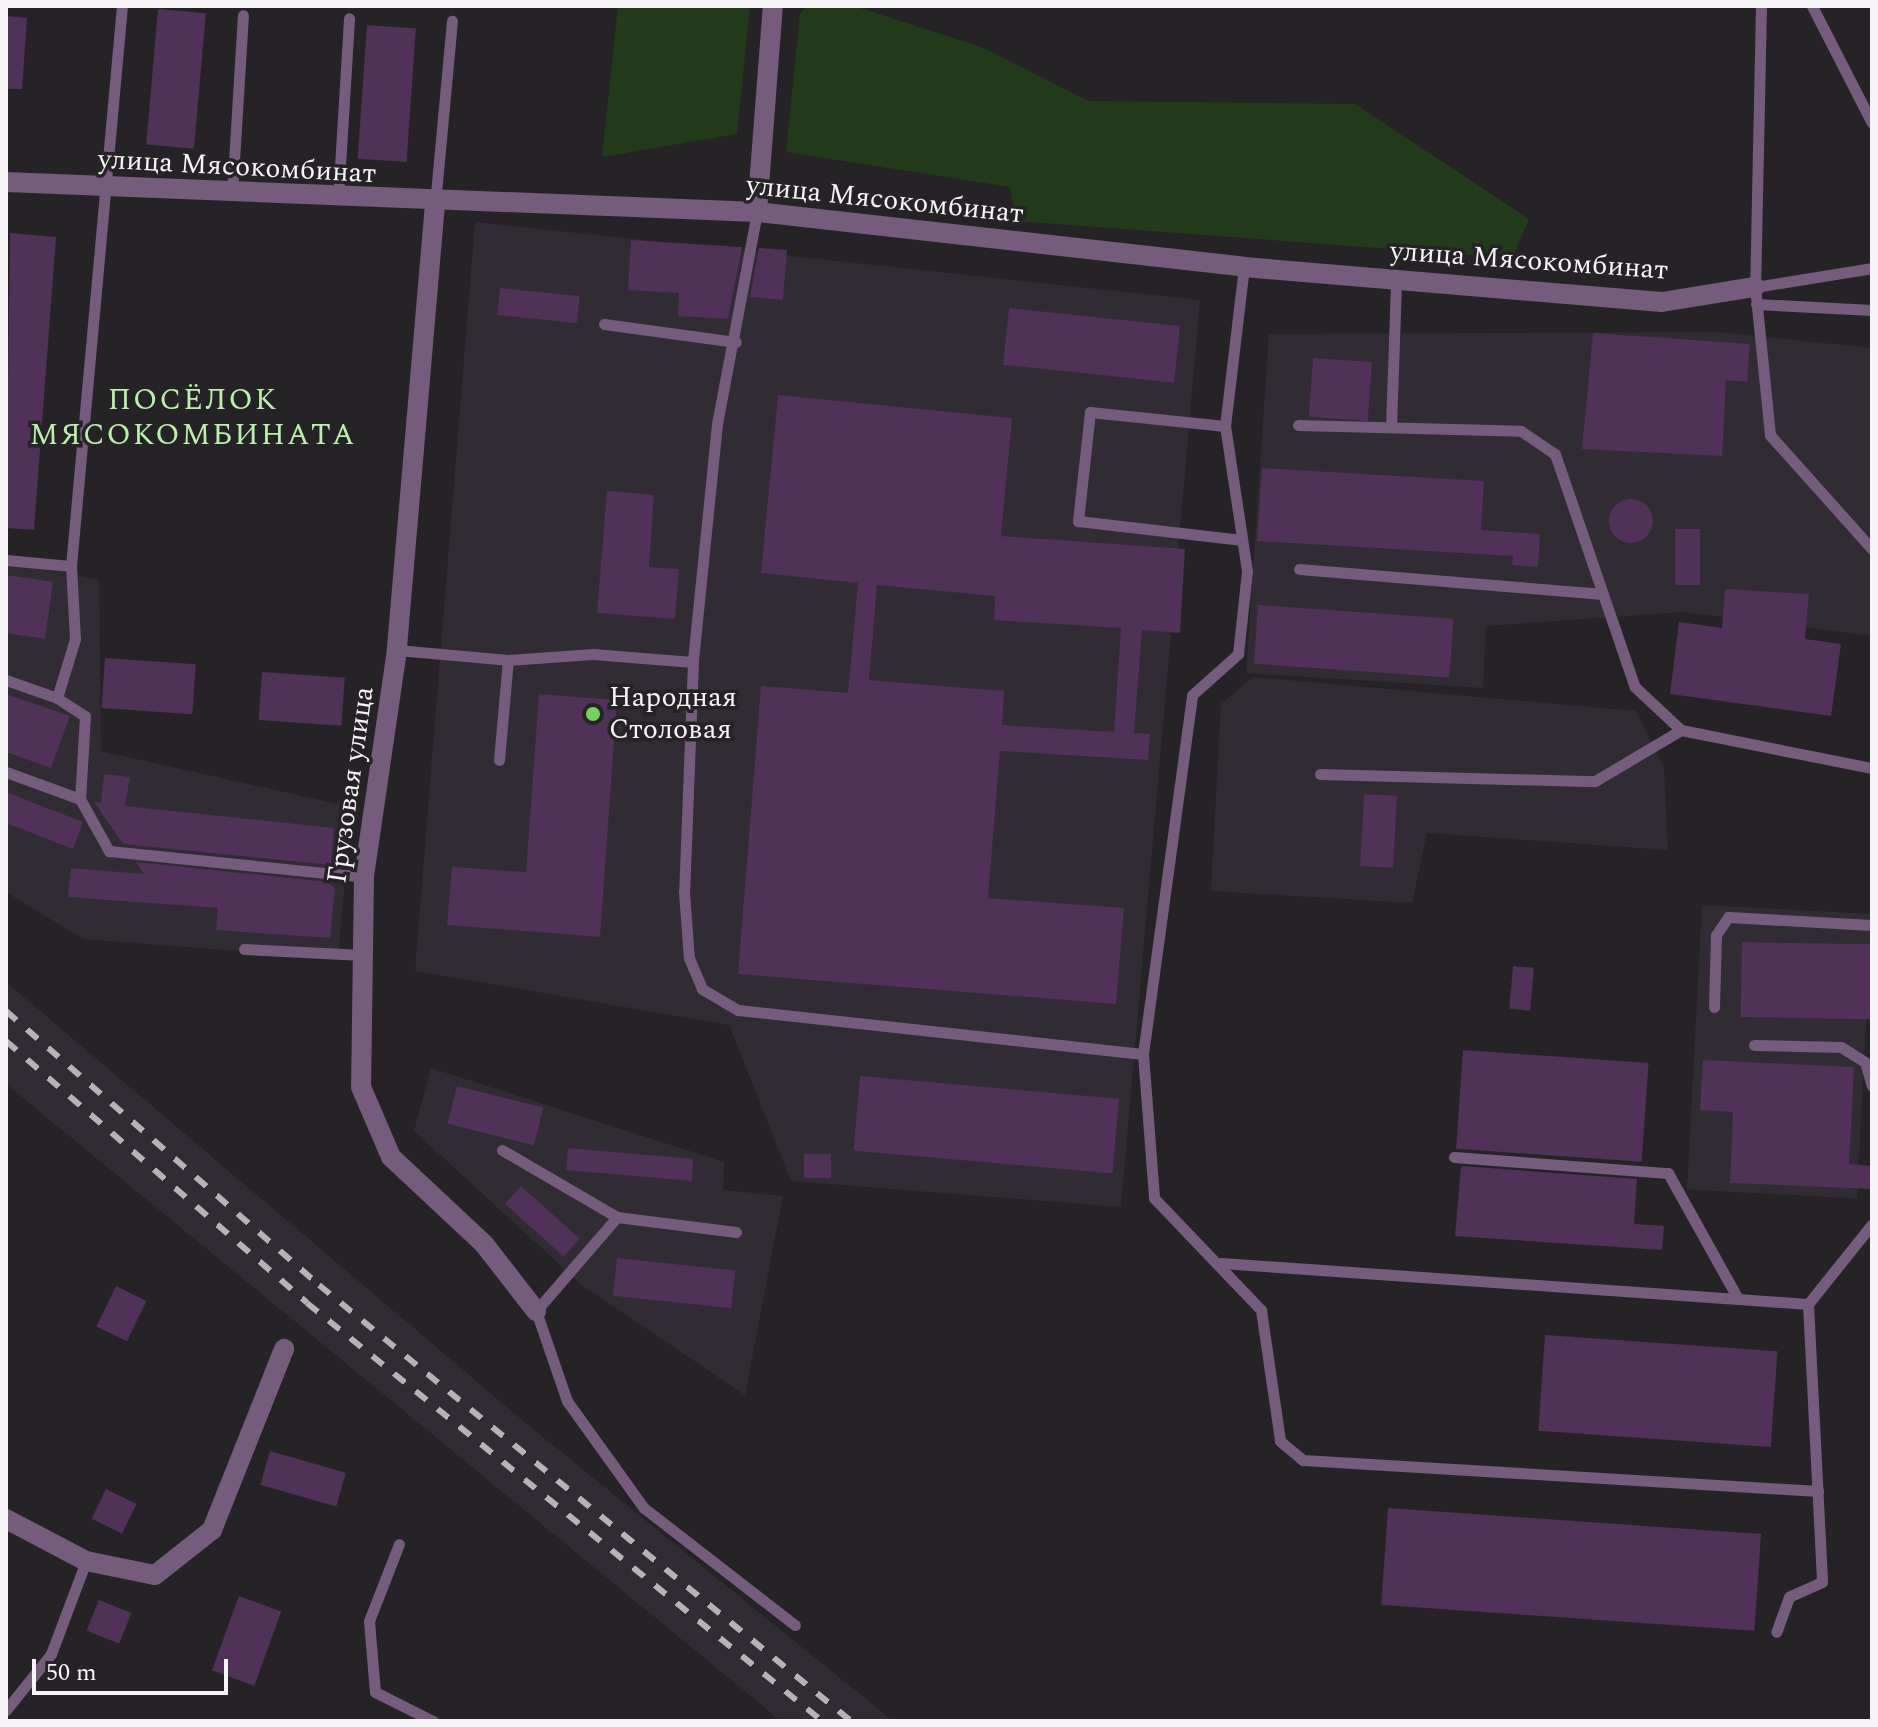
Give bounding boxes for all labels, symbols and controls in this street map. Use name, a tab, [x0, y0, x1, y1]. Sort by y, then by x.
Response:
street label: улица Мясокомбинат	[97, 143, 377, 191]
street label: улица Мясокомбинат	[745, 169, 1025, 231]
street label: улица Мясокомбинат	[1389, 235, 1669, 287]
district label: ПОСЁЛОК МЯСОКОМБИНАТА	[29, 382, 357, 452]
place label: Народная Столовая	[609, 681, 737, 747]
street label: Грузовая улица	[321, 684, 381, 886]
marker: Народная Столовая	[584, 705, 602, 723]
scale bar	[36, 1643, 232, 1693]
text: 50 m	[46, 1655, 97, 1691]

